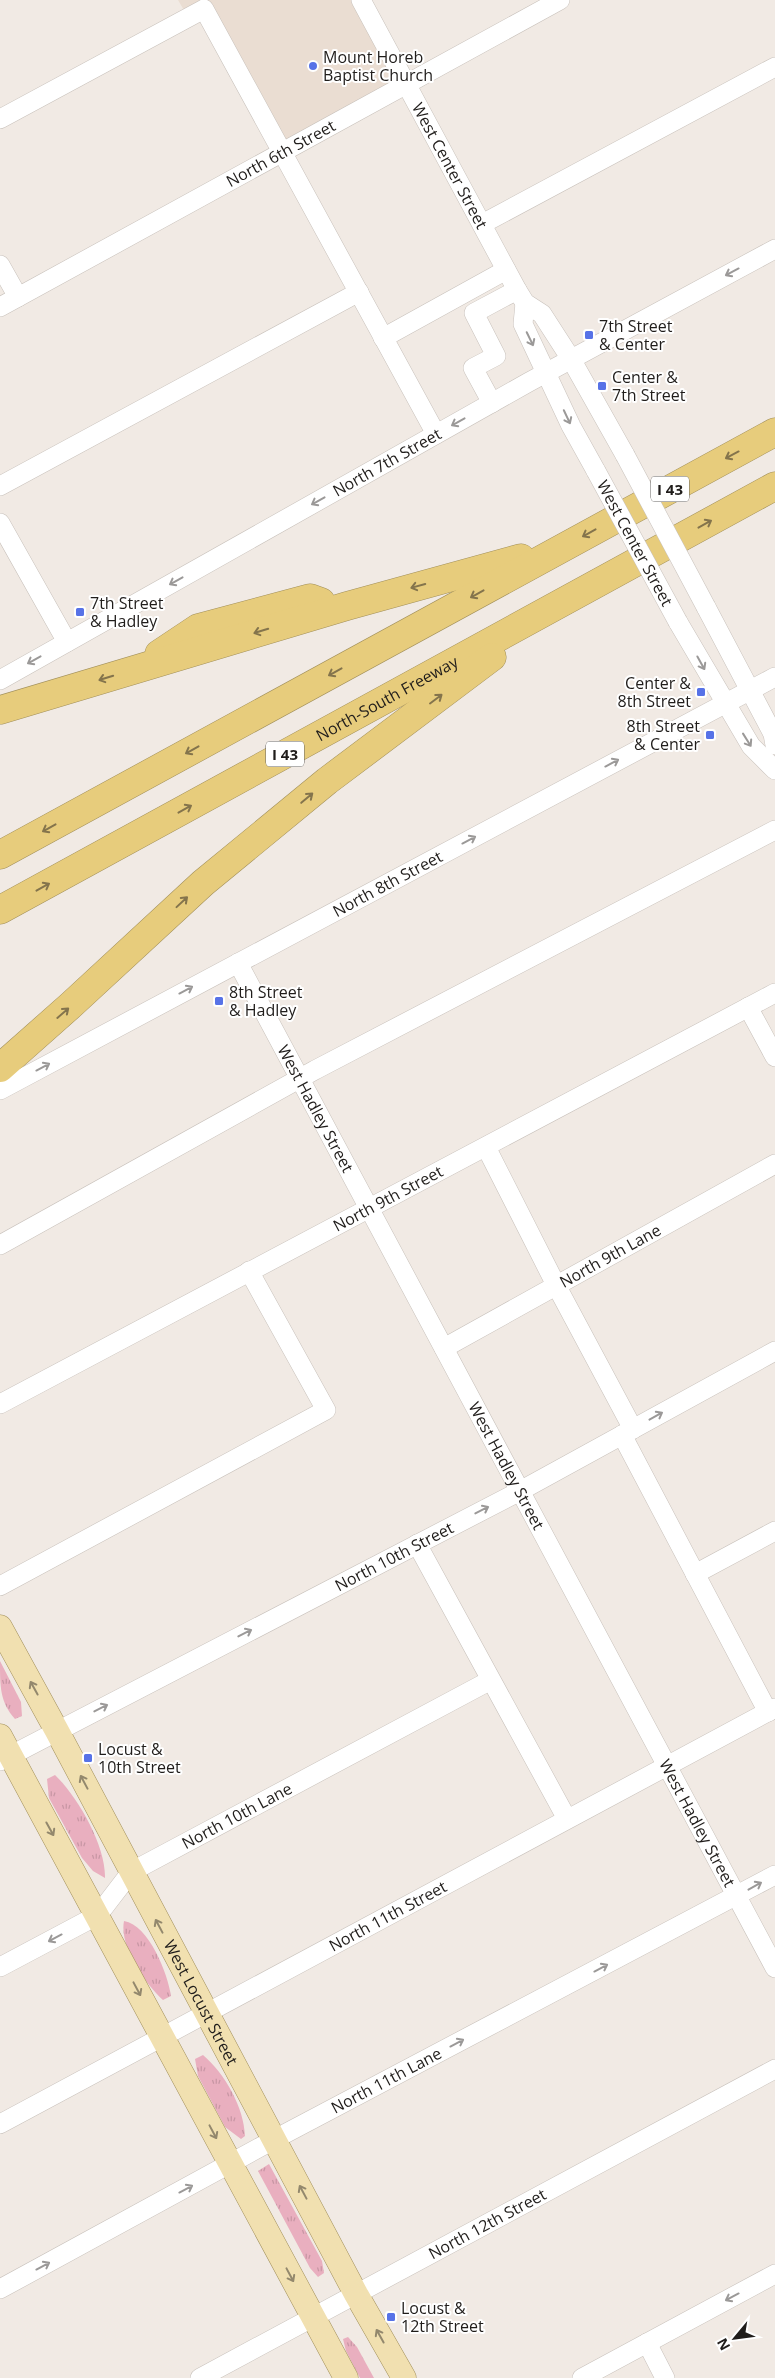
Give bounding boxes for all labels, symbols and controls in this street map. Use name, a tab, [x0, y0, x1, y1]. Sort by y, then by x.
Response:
place label: Mount Horeb Baptist Church	[323, 46, 433, 86]
marker: Mount Horeb Baptist Church	[307, 60, 319, 72]
street label: West Center Street	[407, 99, 493, 233]
street label: North 6th Street	[222, 114, 339, 192]
one-way arrow	[725, 268, 740, 278]
place label: 7th Street & Center	[599, 315, 673, 355]
marker: 7th Street & Center	[583, 329, 595, 341]
one-way arrow	[526, 331, 536, 346]
place label: Center & 7th Street	[612, 366, 686, 406]
marker: Center & 7th Street	[596, 380, 608, 392]
one-way arrow	[563, 409, 572, 424]
one-way arrow	[451, 418, 466, 427]
street label: North 7th Street	[329, 423, 445, 501]
one-way arrow	[725, 451, 740, 460]
street label: West Center Street	[592, 476, 678, 610]
road number: I 43	[651, 476, 689, 502]
one-way arrow	[310, 496, 325, 506]
one-way arrow	[697, 519, 712, 528]
one-way arrow	[582, 528, 597, 538]
one-way arrow	[169, 576, 184, 586]
one-way arrow	[410, 582, 426, 592]
one-way arrow	[470, 590, 485, 600]
place label: 7th Street & Hadley	[90, 592, 164, 632]
marker: 7th Street & Hadley	[74, 606, 86, 618]
one-way arrow	[254, 627, 270, 637]
street label: North-South Freeway	[312, 650, 463, 746]
one-way arrow	[697, 655, 706, 670]
one-way arrow	[28, 656, 42, 666]
one-way arrow	[328, 668, 342, 678]
place label: Center & 8th Street	[617, 672, 691, 712]
one-way arrow	[98, 674, 114, 684]
marker: Center & 8th Street	[695, 686, 707, 698]
one-way arrow	[429, 694, 443, 704]
place label: 8th Street & Center	[626, 715, 700, 755]
marker: 8th Street & Center	[704, 729, 716, 741]
one-way arrow	[742, 732, 752, 746]
road number: I 43	[266, 742, 304, 766]
one-way arrow	[185, 746, 200, 755]
one-way arrow	[604, 758, 619, 768]
one-way arrow	[300, 792, 313, 803]
one-way arrow	[178, 804, 193, 814]
one-way arrow	[42, 823, 57, 833]
one-way arrow	[461, 835, 476, 845]
street label: North 8th Street	[329, 845, 446, 922]
one-way arrow	[35, 882, 50, 892]
one-way arrow	[176, 896, 189, 908]
place label: 8th Street & Hadley	[229, 981, 303, 1021]
one-way arrow	[178, 985, 193, 994]
marker: 8th Street & Hadley	[213, 995, 225, 1007]
one-way arrow	[57, 1007, 70, 1018]
street label: West Hadley Street	[273, 1041, 359, 1176]
one-way arrow	[35, 1062, 50, 1071]
street label: North 9th Street	[329, 1160, 447, 1236]
street label: North 9th Lane	[555, 1219, 665, 1293]
street label: West Hadley Street	[464, 1398, 550, 1534]
one-way arrow	[648, 1411, 663, 1421]
one-way arrow	[475, 1505, 490, 1515]
street label: North 10th Street	[331, 1516, 457, 1596]
one-way arrow	[237, 1628, 252, 1638]
one-way arrow	[28, 1681, 38, 1696]
one-way arrow	[93, 1703, 108, 1713]
place label: Locust & 10th Street	[98, 1738, 181, 1778]
marker: Locust & 10th Street	[82, 1752, 94, 1764]
street label: West Hadley Street	[654, 1755, 741, 1891]
one-way arrow	[79, 1775, 88, 1790]
street label: North 10th Lane	[178, 1777, 296, 1854]
one-way arrow	[46, 1821, 56, 1835]
street label: North 11th Street	[325, 1875, 451, 1956]
one-way arrow	[748, 1881, 763, 1891]
one-way arrow	[154, 1919, 164, 1934]
one-way arrow	[48, 1934, 63, 1943]
street label: West Locust Street	[159, 1936, 244, 2069]
one-way arrow	[593, 1963, 608, 1972]
one-way arrow	[133, 1981, 142, 1996]
one-way arrow	[450, 2038, 465, 2048]
street label: North 11th Lane	[327, 2042, 445, 2118]
one-way arrow	[209, 2125, 219, 2139]
street label: North 12th Street	[424, 2183, 550, 2264]
one-way arrow	[178, 2184, 193, 2193]
one-way arrow	[298, 2185, 308, 2200]
one-way arrow	[35, 2261, 50, 2270]
one-way arrow	[285, 2268, 295, 2283]
one-way arrow	[725, 2293, 740, 2302]
place label: Locust & 12th Street	[401, 2297, 484, 2337]
marker: Locust & 12th Street	[385, 2311, 397, 2323]
north arrow	[710, 2313, 760, 2363]
one-way arrow	[374, 2329, 384, 2343]
text: N	[712, 2335, 734, 2354]

